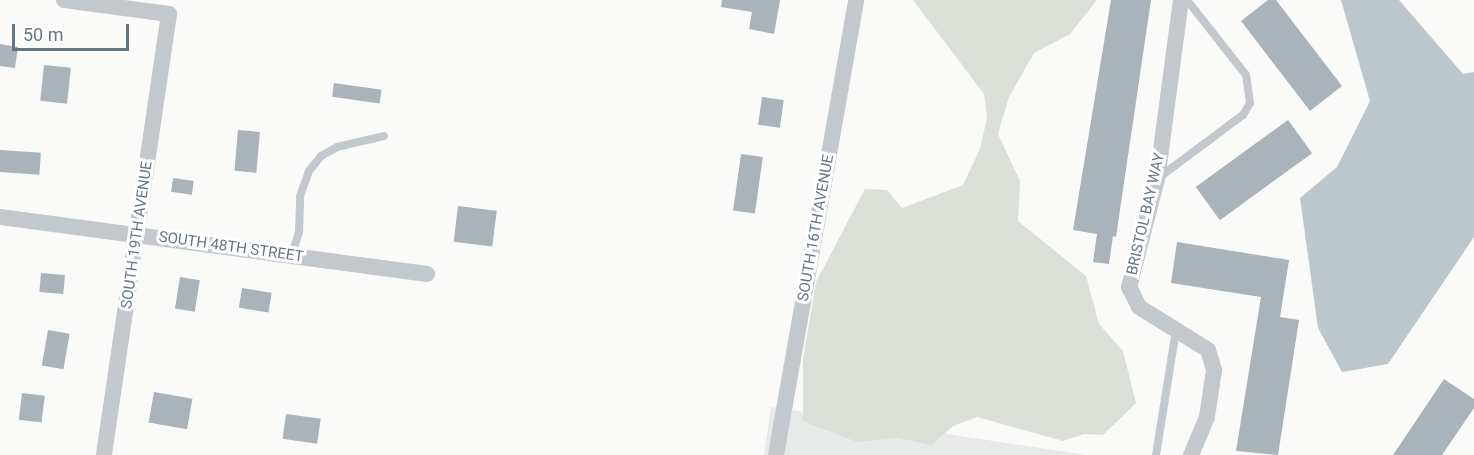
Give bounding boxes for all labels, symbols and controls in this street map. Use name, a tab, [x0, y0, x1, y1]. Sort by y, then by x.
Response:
scale bar	[15, 12, 132, 50]
text: 50 m	[23, 24, 63, 45]
street label: BRISTOL BAY WAY	[1123, 151, 1169, 277]
street label: SOUTH 16TH AVENUE	[794, 153, 838, 303]
street label: SOUTH 19TH AVENUE	[118, 160, 156, 310]
street label: SOUTH 48TH STREET	[158, 228, 304, 266]

